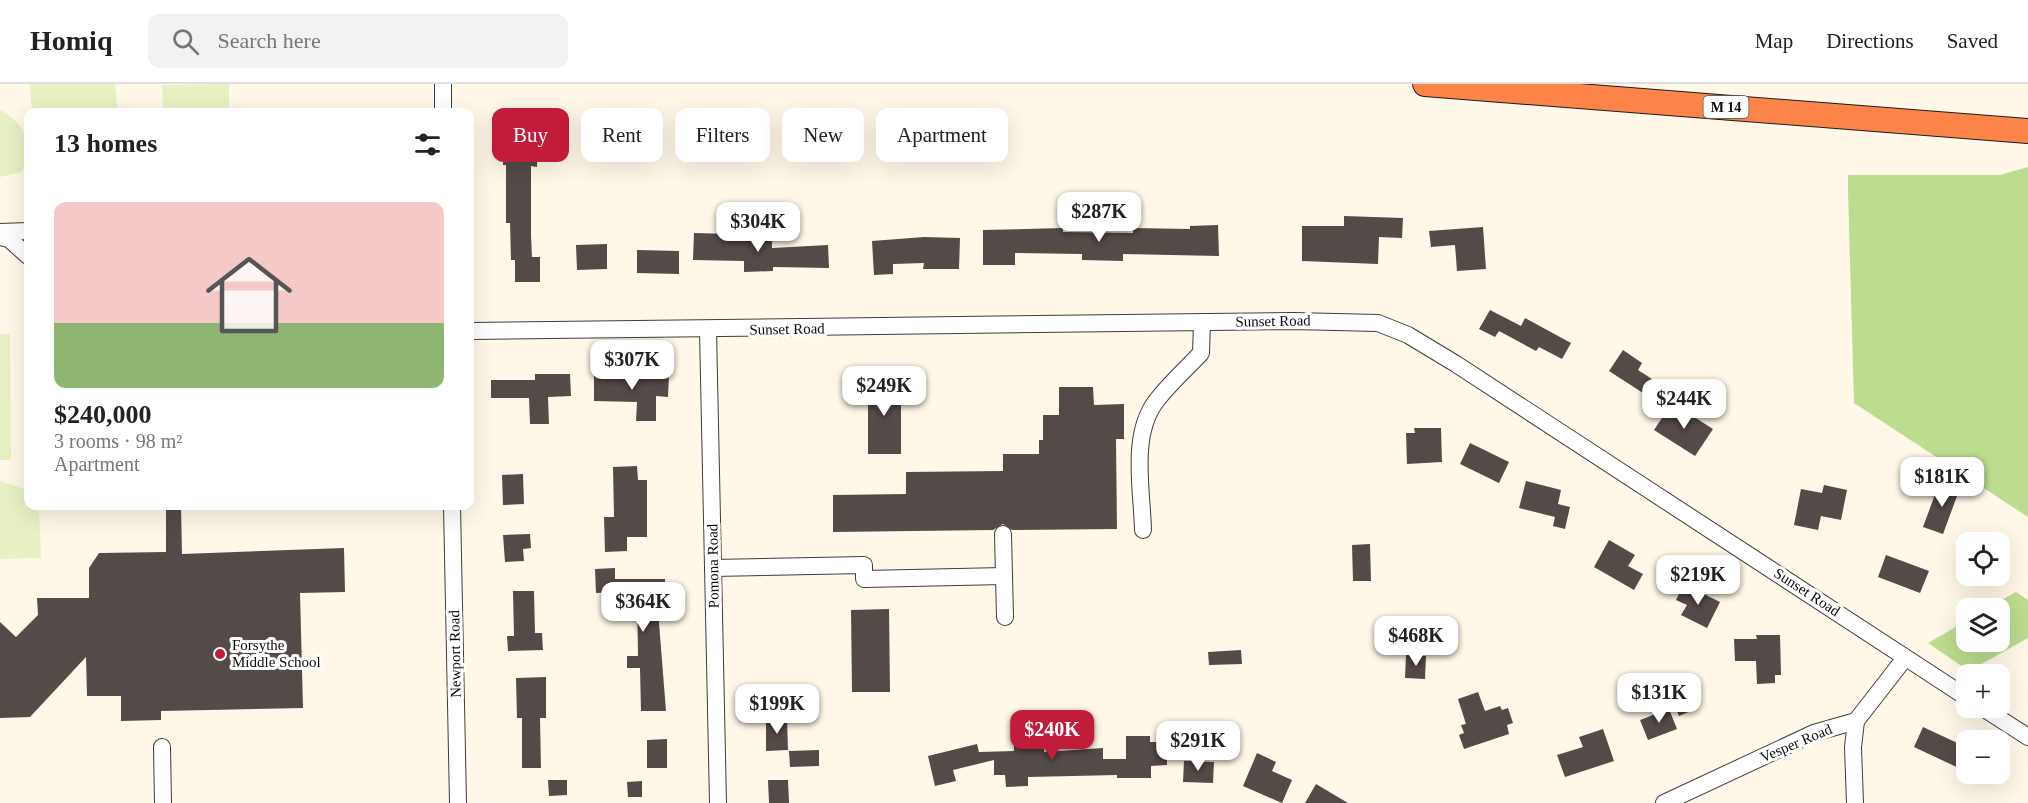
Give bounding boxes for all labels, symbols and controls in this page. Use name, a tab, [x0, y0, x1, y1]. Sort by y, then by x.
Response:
search box	[148, 14, 568, 68]
text: Homiq	[30, 25, 112, 56]
icon: search	[169, 25, 202, 58]
text: Search here	[217, 28, 321, 53]
text: Map	[1755, 29, 1793, 53]
text: Directions	[1826, 29, 1914, 53]
text: Saved	[1947, 29, 1998, 53]
road number: M 14	[1704, 96, 1748, 118]
chip: Buy	[492, 108, 569, 162]
chip: Rent	[581, 108, 663, 162]
chip: Filters	[675, 108, 770, 162]
chip: New	[782, 108, 864, 162]
chip: Apartment	[876, 108, 1008, 162]
icon: filters	[411, 128, 444, 161]
text: 13 homes	[54, 129, 157, 158]
pin: $287K	[1057, 192, 1141, 243]
text: $287K	[1071, 200, 1127, 222]
pin: $304K	[716, 202, 800, 253]
text: $304K	[730, 210, 786, 232]
icon: home	[195, 241, 303, 349]
street label: Sunset Road	[1235, 312, 1311, 330]
street label: Sunset Road	[749, 320, 825, 338]
pin: $307K	[590, 340, 674, 391]
text: $307K	[604, 348, 660, 370]
pin: $249K	[842, 366, 926, 417]
text: $249K	[856, 374, 912, 396]
pin: $244K	[1642, 379, 1726, 430]
text: $244K	[1656, 387, 1712, 409]
text: $240,000	[54, 400, 152, 429]
text: 3 rooms · 98 m²	[54, 430, 182, 452]
text: Apartment	[54, 453, 140, 475]
pin: $181K	[1900, 457, 1984, 508]
text: $181K	[1914, 465, 1970, 487]
street label: Pomona Road	[704, 523, 722, 608]
map controls	[1956, 532, 2010, 784]
button: locate	[1956, 532, 2010, 586]
pin: $219K	[1656, 555, 1740, 606]
text: $219K	[1670, 563, 1726, 585]
street label: Sunset Road	[1771, 565, 1843, 620]
pin: $364K	[601, 582, 685, 633]
text: $364K	[615, 590, 671, 612]
button: layers	[1956, 598, 2010, 652]
street label: Newport Road	[446, 609, 464, 698]
pin: $468K	[1374, 616, 1458, 667]
text: $468K	[1388, 624, 1444, 646]
place label: Forsythe Middle School	[232, 637, 321, 670]
marker: Forsythe Middle School	[213, 647, 227, 661]
button: +	[1956, 664, 2010, 718]
pin: $131K	[1617, 673, 1701, 724]
text: $131K	[1631, 681, 1687, 703]
pin: $199K	[735, 684, 819, 735]
text: $199K	[749, 692, 805, 714]
pin: $240K	[1010, 710, 1094, 761]
text: $240K	[1024, 718, 1080, 740]
pin: $291K	[1156, 721, 1240, 772]
street label: Vesper Road	[1758, 721, 1835, 765]
text: $291K	[1170, 729, 1226, 751]
button: −	[1956, 730, 2010, 784]

